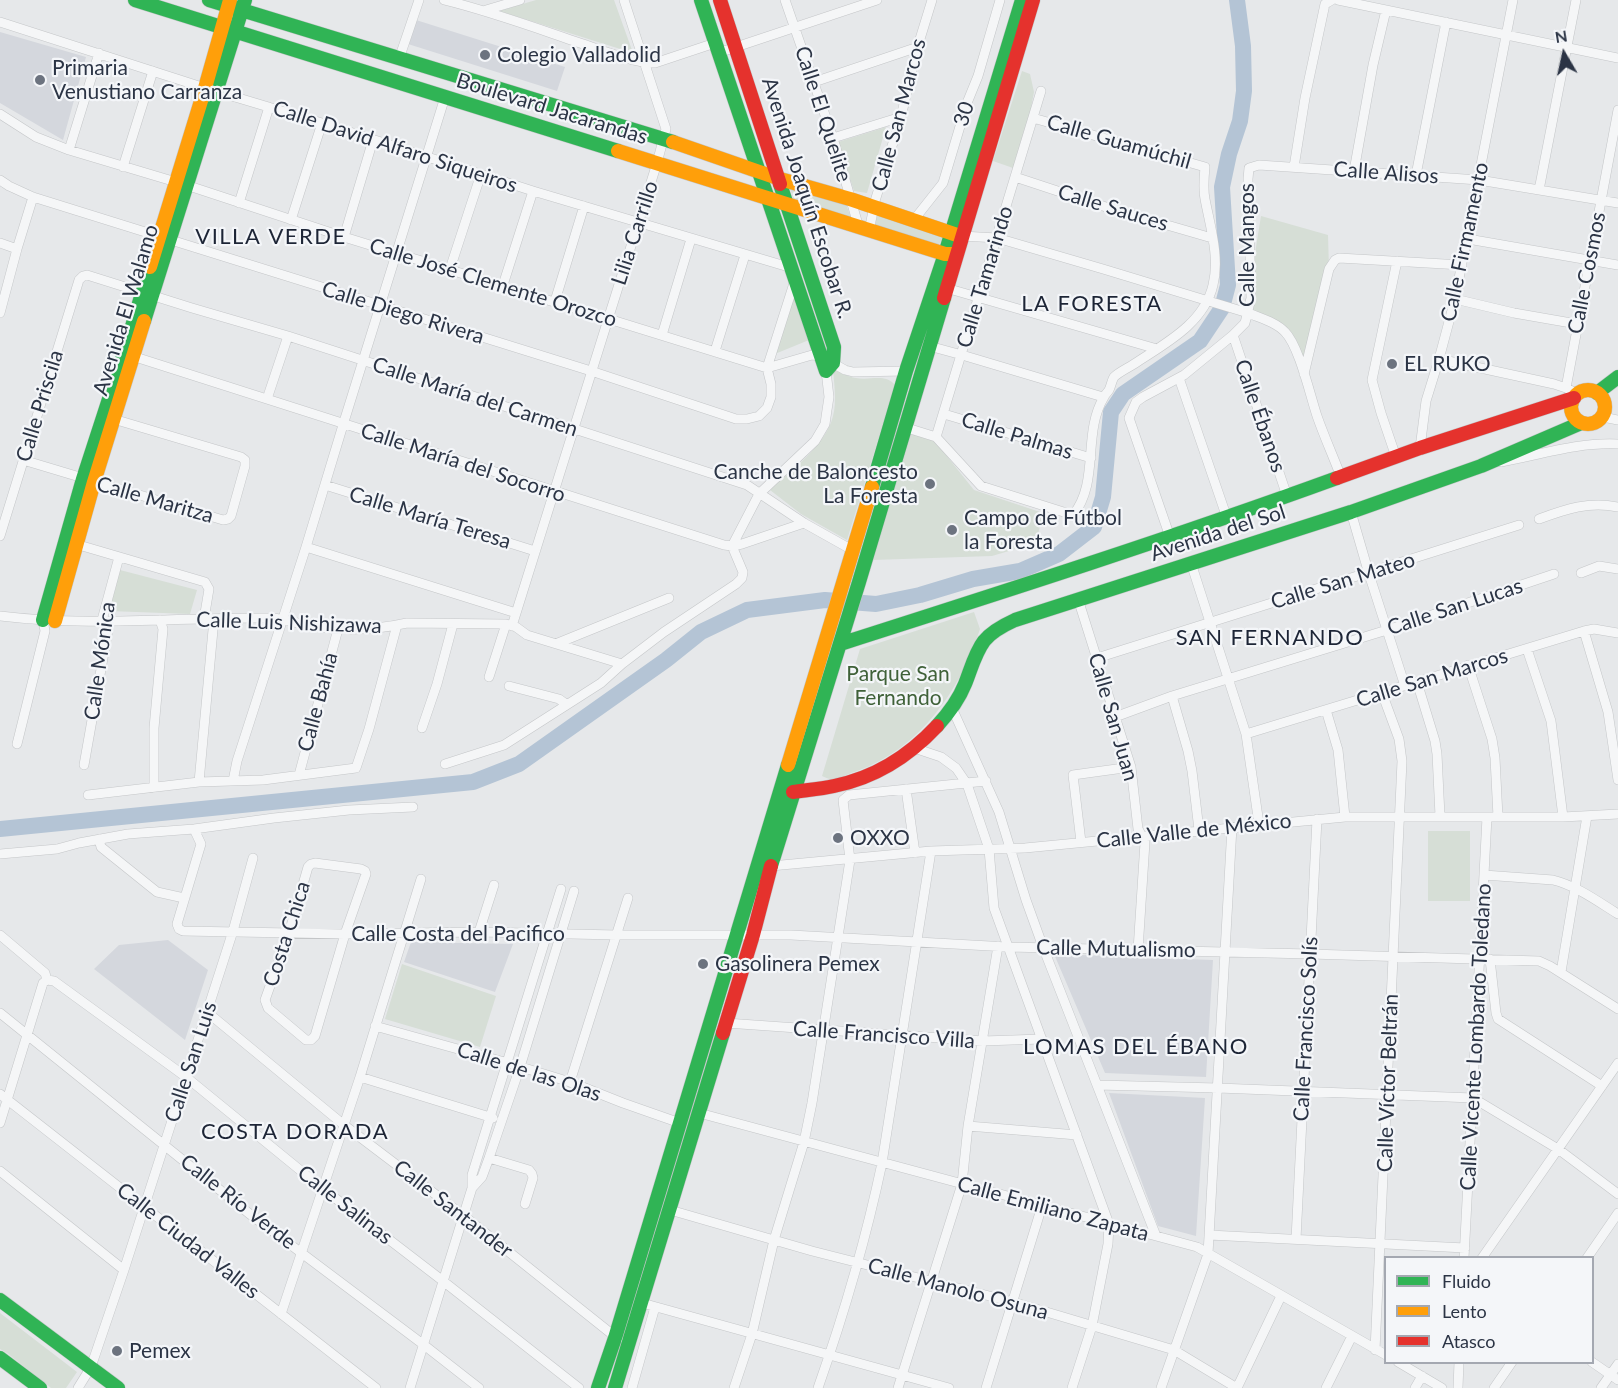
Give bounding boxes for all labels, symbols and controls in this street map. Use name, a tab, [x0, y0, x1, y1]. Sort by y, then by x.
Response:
north arrow	[1534, 24, 1594, 84]
text: N	[1554, 25, 1569, 46]
street label: Calle San Marcos	[866, 36, 932, 194]
place label: Colegio Valladolid	[497, 42, 661, 68]
street label: Calle El Quelite	[789, 43, 857, 185]
marker: Colegio Valladolid	[478, 48, 492, 62]
place label: Primaria Venustiano Carranza	[52, 55, 242, 105]
street label: Boulevard Jacarandas	[453, 68, 651, 150]
marker: Primaria Venustiano Carranza	[33, 73, 47, 87]
street label: Avenida Joaquín Escobar R.	[756, 74, 858, 322]
street label: Calle David Alfaro Siqueiros	[270, 96, 520, 198]
street label: 30	[948, 99, 980, 129]
street label: Calle Guamúchil	[1044, 109, 1194, 175]
street label: Calle Alisos	[1333, 157, 1439, 189]
street label: Calle Firmamento	[1436, 160, 1494, 324]
street label: Lilia Carrillo	[606, 178, 664, 288]
street label: Calle Sauces	[1055, 179, 1171, 237]
street label: Calle Mangos	[1234, 183, 1260, 307]
street label: Calle Tamarindo	[951, 203, 1019, 351]
street label: Calle Cosmos	[1563, 210, 1611, 336]
street label: Avenida El Walamo	[88, 222, 164, 398]
district label: VILLA VERDE	[195, 224, 347, 250]
street label: Calle José Clemente Orozco	[366, 233, 620, 333]
street label: Calle Diego Rivera	[319, 276, 487, 350]
district label: LA FORESTA	[1021, 291, 1163, 317]
street label: Calle Priscila	[11, 347, 69, 465]
place label: EL RUKO	[1404, 351, 1491, 377]
street label: Calle María del Carmen	[369, 352, 581, 442]
street label: Calle Ébanos	[1229, 356, 1291, 476]
marker: EL RUKO	[1385, 357, 1399, 371]
street label: Calle Palmas	[958, 407, 1076, 465]
street label: Calle María del Socorro	[357, 418, 569, 508]
place label: Canche de Baloncesto La Foresta	[714, 459, 918, 509]
street label: Calle Maritza	[94, 471, 216, 529]
marker: Canche de Baloncesto La Foresta	[923, 477, 937, 491]
street label: Calle María Teresa	[346, 481, 514, 555]
street label: Avenida del Sol	[1147, 499, 1289, 567]
place label: Campo de Fútbol la Foresta	[964, 505, 1122, 555]
marker: Campo de Fútbol la Foresta	[945, 523, 959, 537]
street label: Calle San Mateo	[1268, 547, 1418, 615]
street label: Calle San Lucas	[1384, 573, 1526, 641]
street label: Calle Mónica	[79, 600, 121, 722]
street label: Calle Luis Nishizawa	[196, 607, 382, 639]
district label: SAN FERNANDO	[1176, 625, 1364, 651]
street label: Calle San Marcos	[1353, 643, 1511, 713]
street label: Calle Bahía	[293, 650, 343, 754]
street label: Calle San Juan	[1083, 650, 1143, 784]
park label: Parque San Fernando	[846, 661, 950, 711]
street label: Calle Valle de México	[1095, 808, 1293, 854]
place label: OXXO	[850, 825, 910, 851]
marker: OXXO	[831, 831, 845, 845]
street label: Costa Chica	[258, 878, 316, 990]
street label: Calle Vicente Lombardo Toledano	[1455, 883, 1497, 1191]
street label: Calle Costa del Pacifico	[351, 921, 565, 947]
street label: Calle Mutualismo	[1036, 935, 1196, 963]
street label: Calle Francisco Solís	[1289, 936, 1323, 1122]
place label: Gasolinera Pemex	[715, 951, 880, 977]
marker: Gasolinera Pemex	[696, 957, 710, 971]
street label: Calle Víctor Beltrán	[1372, 993, 1404, 1173]
street label: Calle San Luis	[160, 998, 222, 1126]
street label: Calle Francisco Villa	[792, 1016, 976, 1054]
district label: LOMAS DEL ÉBANO	[1023, 1034, 1249, 1060]
street label: Calle de las Olas	[454, 1037, 604, 1107]
district label: COSTA DORADA	[201, 1119, 389, 1145]
street label: Calle Río Verde	[175, 1149, 301, 1255]
street label: Calle Santander	[388, 1155, 518, 1263]
street label: Calle Salinas	[292, 1160, 398, 1250]
street label: Calle Emiliano Zapata	[954, 1171, 1152, 1247]
street label: Calle Ciudad Valles	[112, 1177, 264, 1305]
street label: Calle Manolo Osuna	[865, 1253, 1051, 1325]
legend	[1384, 1256, 1594, 1364]
text: Fluido	[1442, 1270, 1491, 1292]
text: Lento	[1442, 1300, 1487, 1322]
text: Atasco	[1442, 1330, 1495, 1352]
place label: Pemex	[129, 1338, 191, 1364]
marker: Pemex	[110, 1344, 124, 1358]

